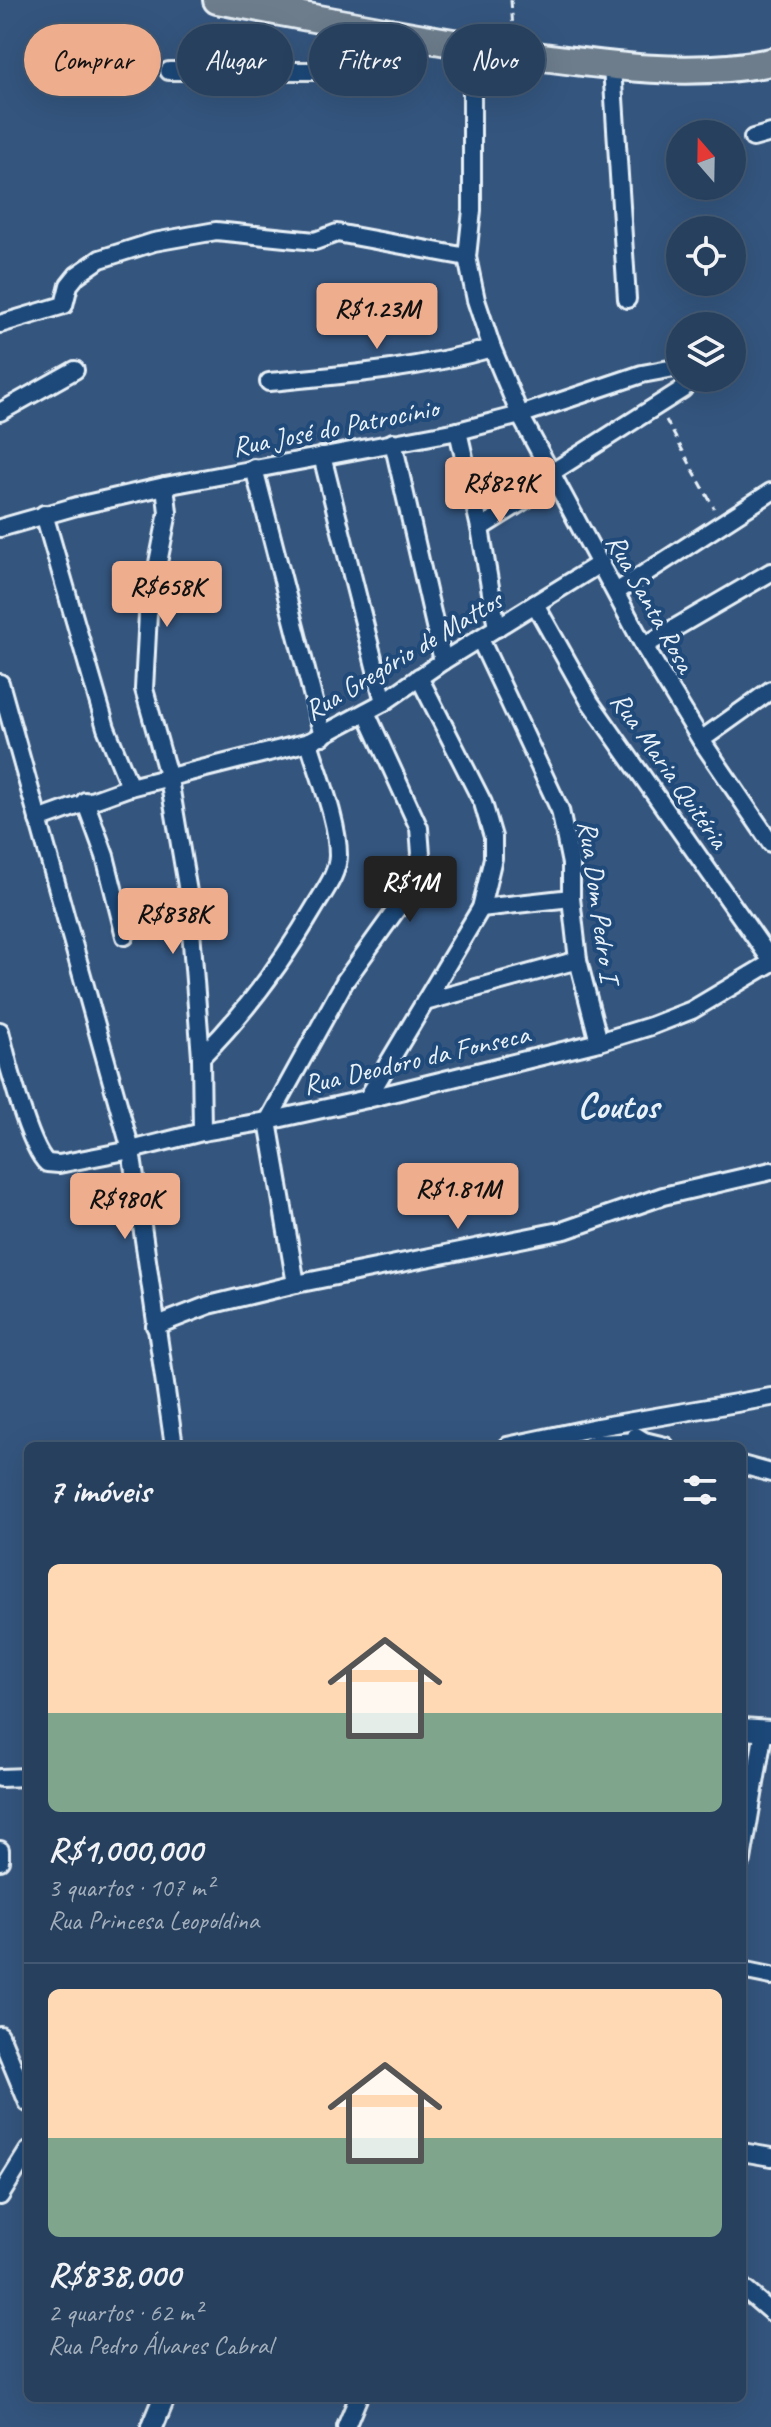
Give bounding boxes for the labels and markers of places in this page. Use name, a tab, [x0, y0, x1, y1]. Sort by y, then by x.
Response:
pin: R$1.23M	[303, 283, 451, 351]
pin: R$829K	[435, 457, 565, 525]
pin: R$658K	[102, 561, 232, 629]
pin: R$1M	[363, 856, 457, 924]
pin: R$838K	[108, 888, 238, 956]
pin: R$1.81M	[384, 1163, 532, 1231]
pin: R$980K	[60, 1173, 190, 1241]

